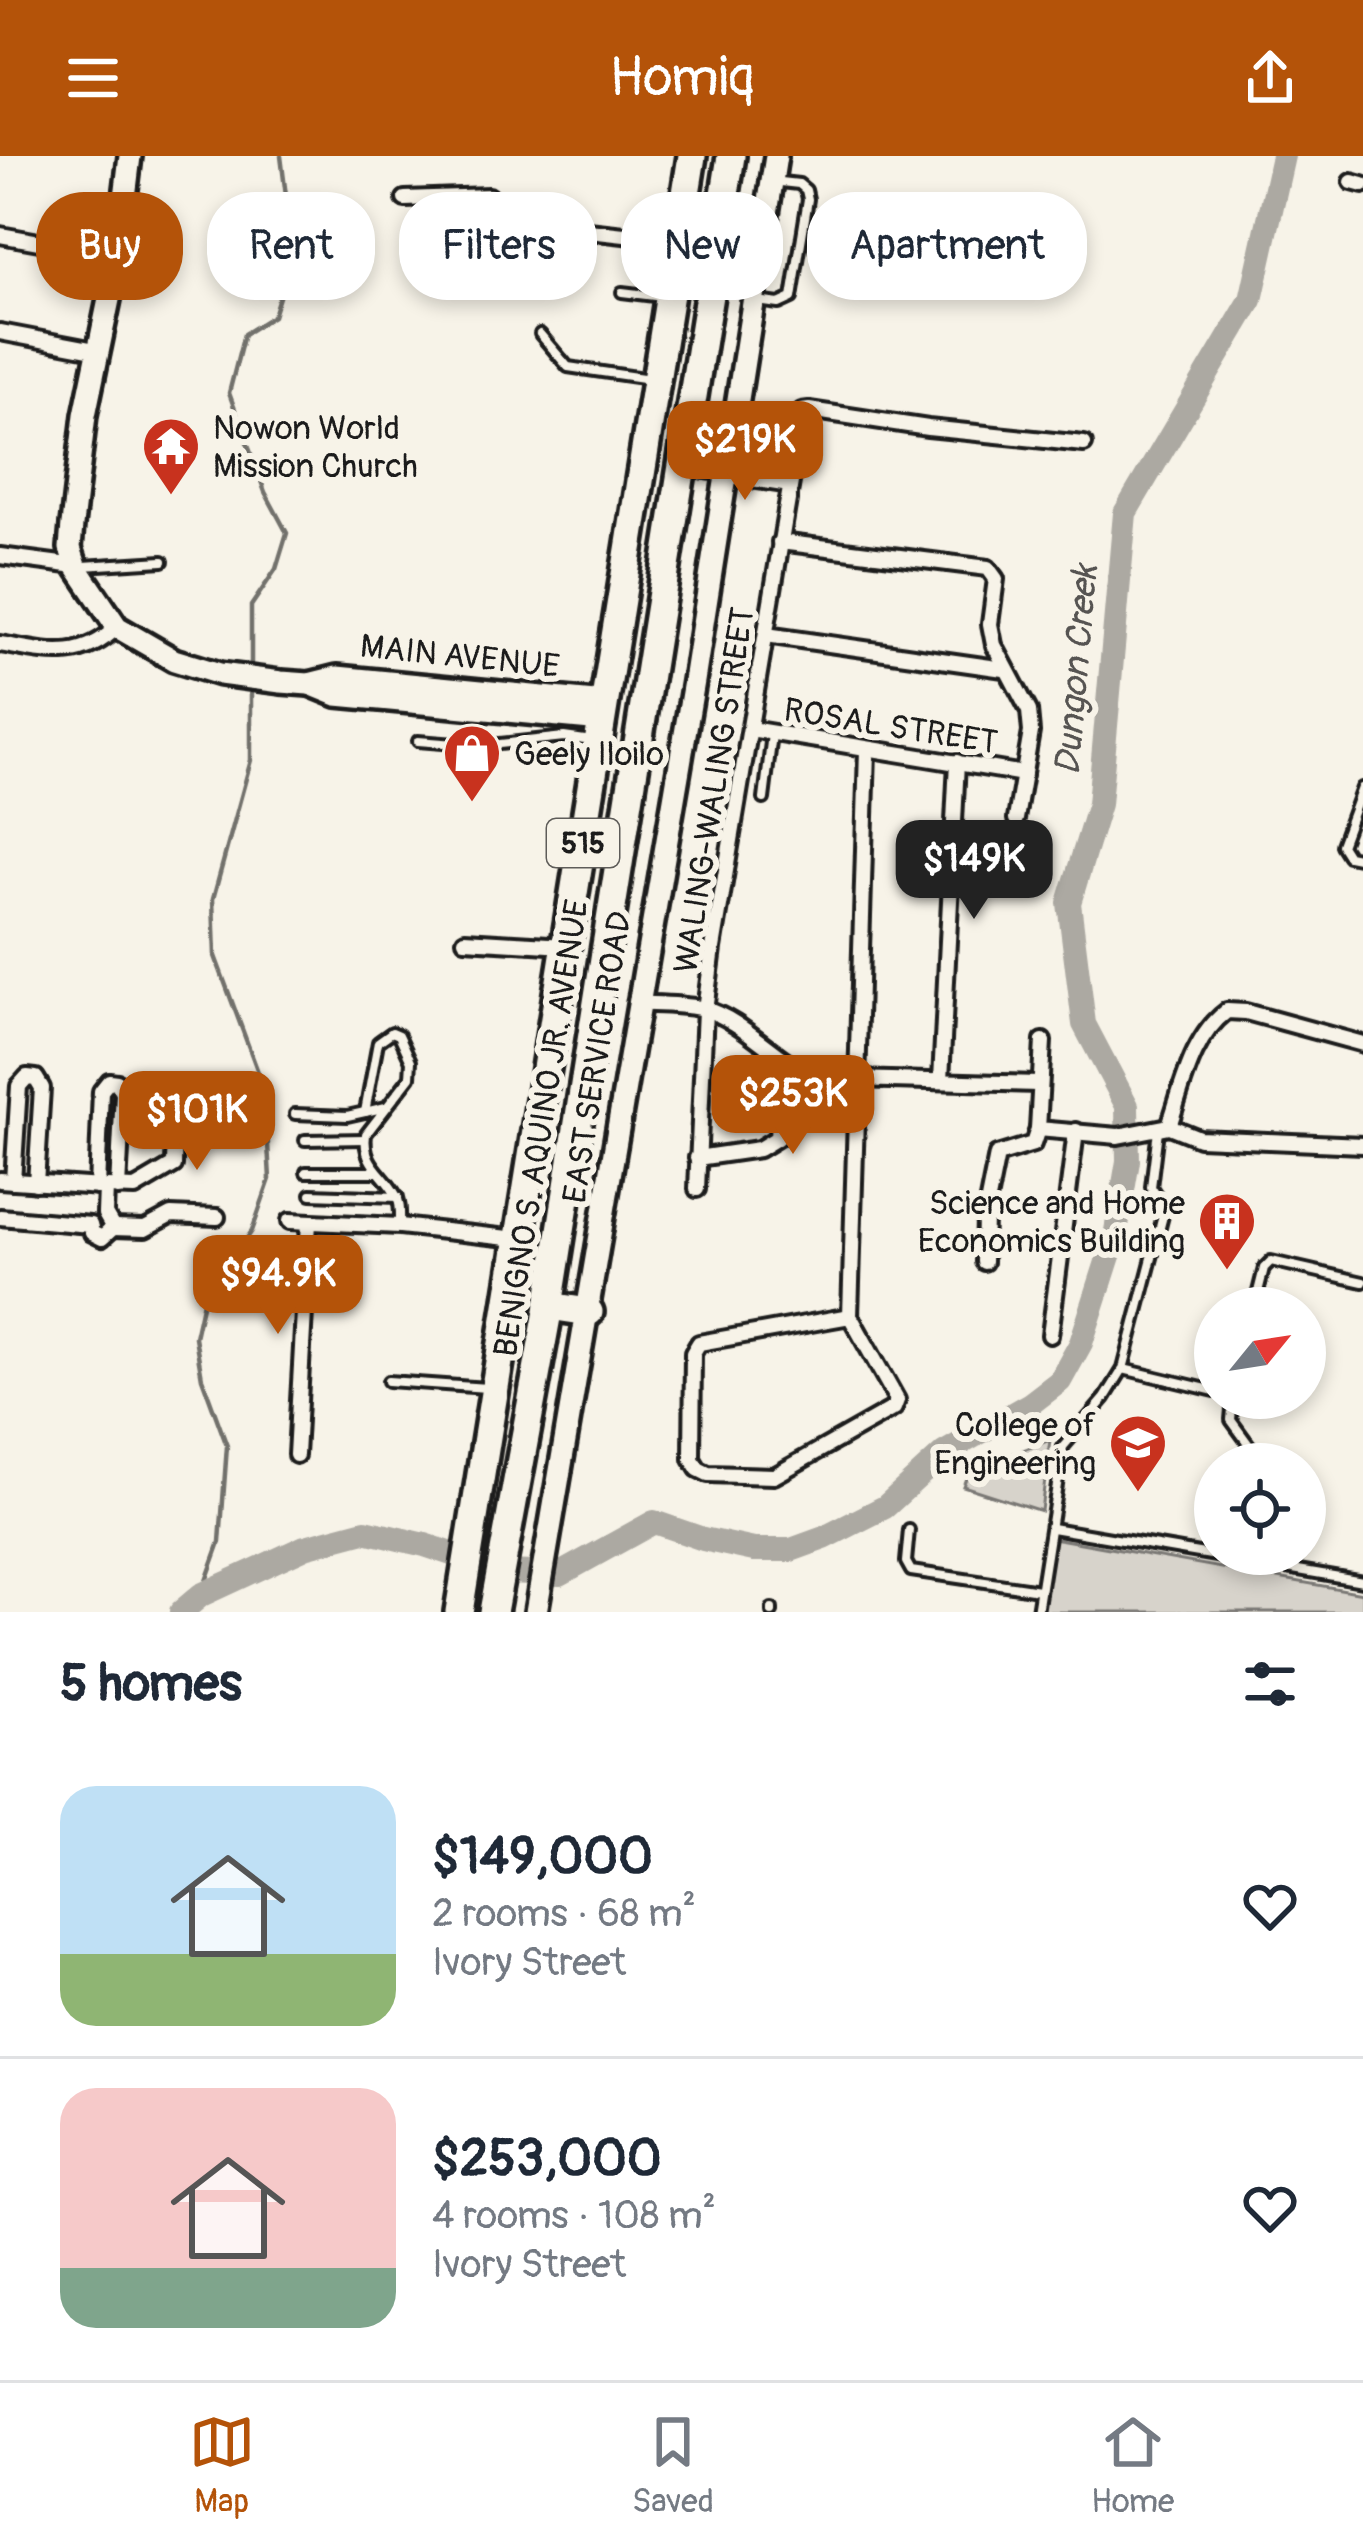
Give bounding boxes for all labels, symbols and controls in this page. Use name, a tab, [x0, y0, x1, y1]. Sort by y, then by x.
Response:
text: Homiq	[609, 44, 754, 112]
icon: menu	[60, 45, 126, 111]
icon: share	[1237, 45, 1303, 111]
chip: Buy	[36, 192, 183, 300]
chip: Rent	[207, 192, 375, 300]
chip: Filters	[399, 192, 597, 300]
chip: New	[621, 192, 783, 300]
chip: Apartment	[807, 192, 1087, 300]
pin: $219K	[661, 401, 829, 503]
place label: Nowon World Mission Church	[213, 408, 418, 487]
temple icon: Nowon World Mission Church	[140, 415, 202, 497]
text: $219K	[694, 415, 796, 464]
water label: Dungon Creek	[1045, 560, 1108, 777]
street label: WALING-WALING STREET	[665, 604, 764, 976]
street label: MAIN AVENUE	[358, 626, 561, 687]
street label: ROSAL STREET	[781, 689, 1001, 764]
shop icon: Geely Iloilo	[441, 722, 503, 804]
place label: Geely Iloilo	[514, 734, 664, 775]
road number: 515	[547, 819, 619, 867]
pin: $149K	[890, 820, 1058, 922]
text: $149K	[923, 834, 1025, 883]
street label: BENIGNO S. AQUINO JR. AVENUE	[485, 897, 598, 1360]
street label: EAST SERVICE ROAD	[554, 908, 641, 1206]
pin: $253K	[709, 1055, 877, 1157]
text: $253K	[738, 1069, 848, 1118]
pin: $101K	[113, 1071, 281, 1173]
text: $101K	[146, 1085, 248, 1134]
place label: Science and Home Economics Building	[918, 1183, 1185, 1262]
building icon: Science and Home Economics Building	[1196, 1190, 1258, 1272]
pin: $94.9K	[180, 1235, 376, 1337]
text: $94.9K	[220, 1249, 336, 1298]
north arrow	[1194, 1287, 1326, 1419]
map controls	[1194, 1287, 1326, 1575]
place label: College of Engineering	[934, 1405, 1096, 1484]
school or university icon: College of Engineering	[1107, 1412, 1169, 1494]
button: locate	[1194, 1443, 1326, 1575]
icon: filters	[1237, 1651, 1303, 1717]
text: 5 homes	[60, 1652, 242, 1716]
text: $149,000	[432, 1825, 653, 1889]
icon: home	[156, 1834, 300, 1978]
icon: heart	[1237, 1873, 1303, 1939]
text: 2 rooms · 68 m²	[432, 1889, 696, 1938]
text: Ivory Street	[432, 1938, 626, 1987]
text: $253,000	[432, 2127, 662, 2191]
icon: home	[156, 2136, 300, 2280]
icon: heart	[1237, 2175, 1303, 2241]
text: 4 rooms · 108 m²	[432, 2191, 716, 2240]
text: Ivory Street	[432, 2240, 626, 2289]
tab: Map	[189, 2409, 255, 2522]
tab: Saved	[632, 2409, 714, 2522]
tab: Home	[1091, 2409, 1174, 2522]

